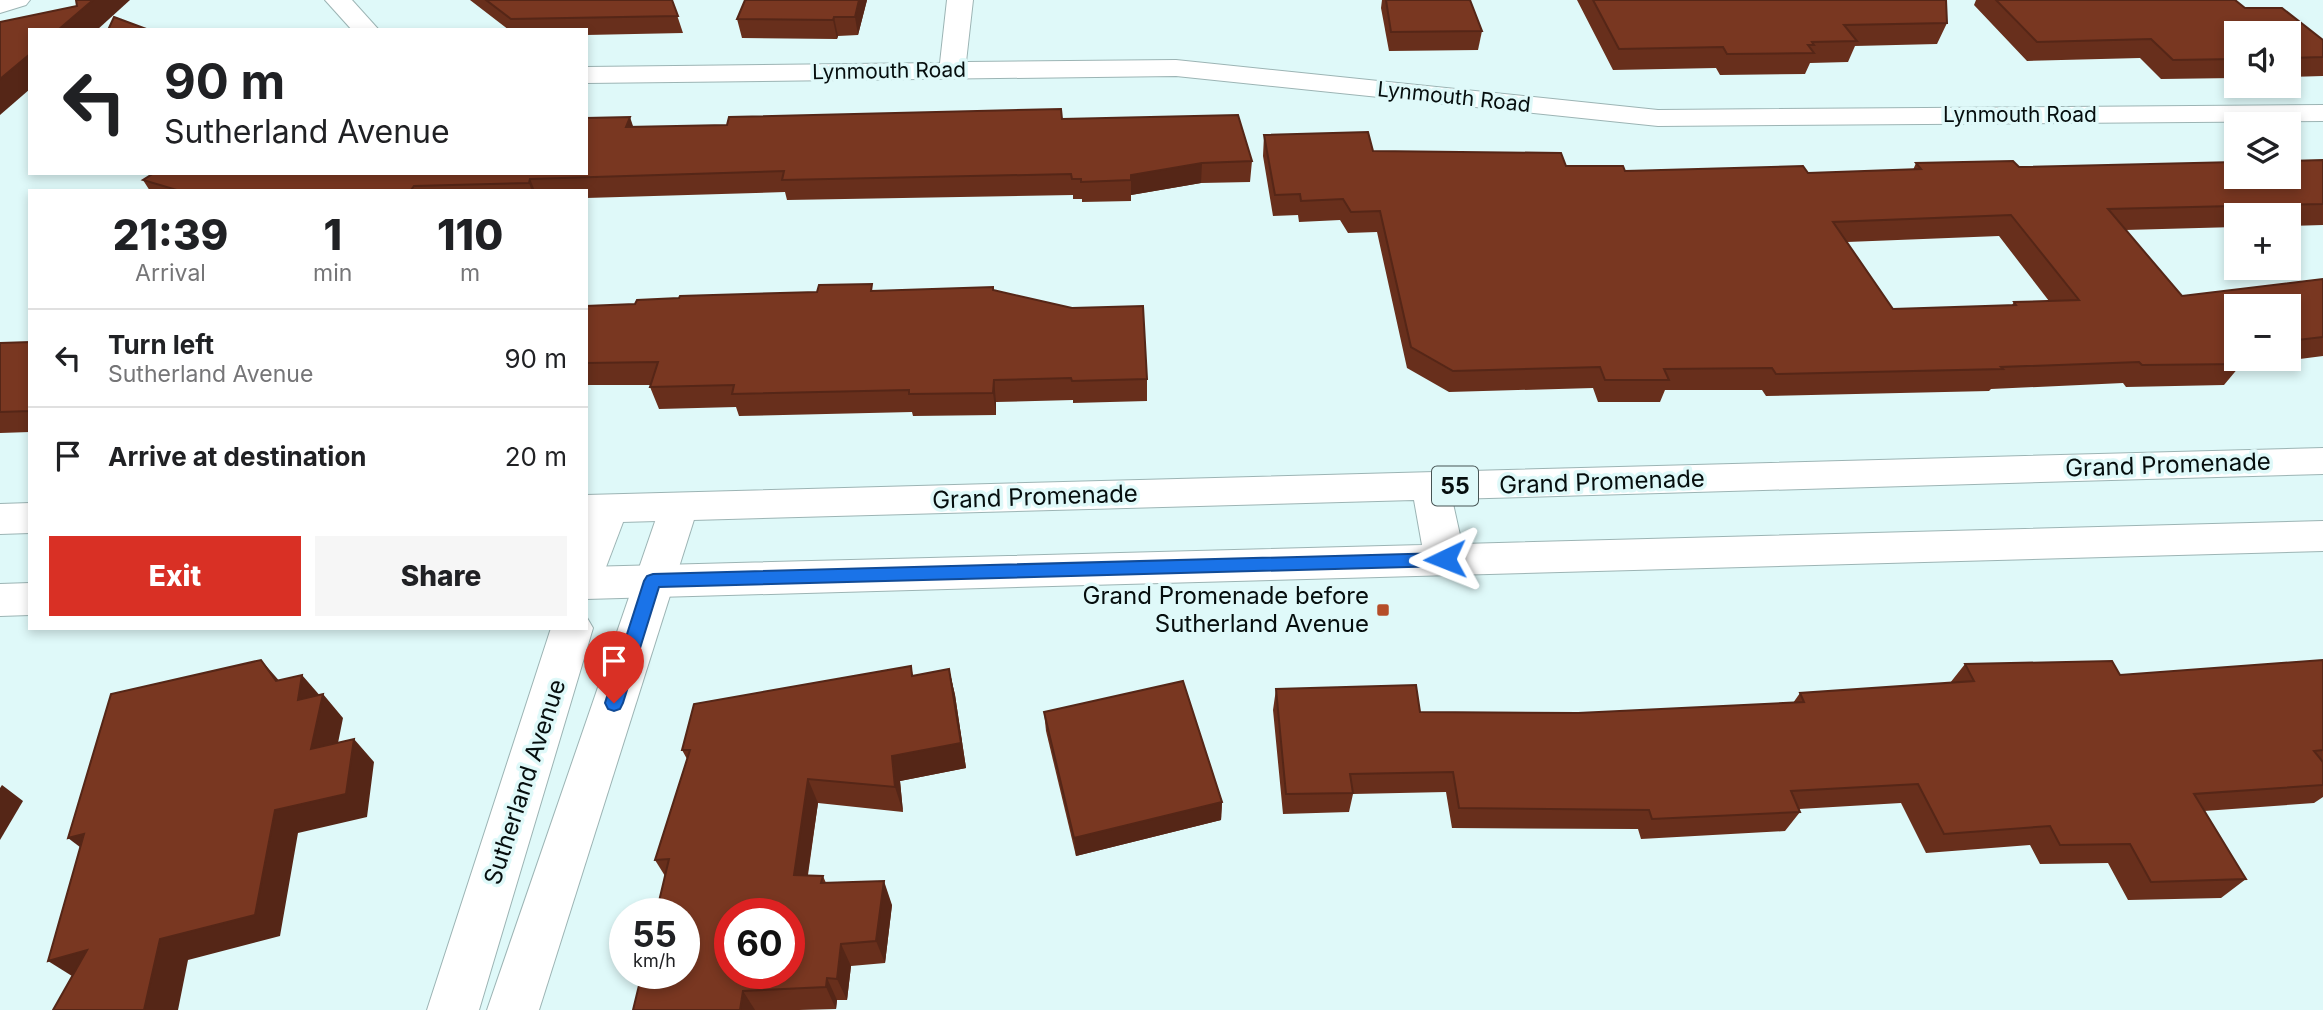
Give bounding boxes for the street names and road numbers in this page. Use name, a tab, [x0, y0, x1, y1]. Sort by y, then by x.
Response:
street label: Lynmouth Road	[812, 57, 966, 84]
street label: Lynmouth Road	[1376, 76, 1532, 117]
street label: Lynmouth Road	[1943, 102, 2097, 127]
street label: Grand Promenade	[2065, 446, 2271, 483]
street label: Grand Promenade	[1499, 463, 1705, 500]
road number: 55	[1432, 466, 1478, 506]
street label: Grand Promenade	[932, 478, 1138, 515]
street label: Sutherland Avenue	[478, 675, 571, 888]

